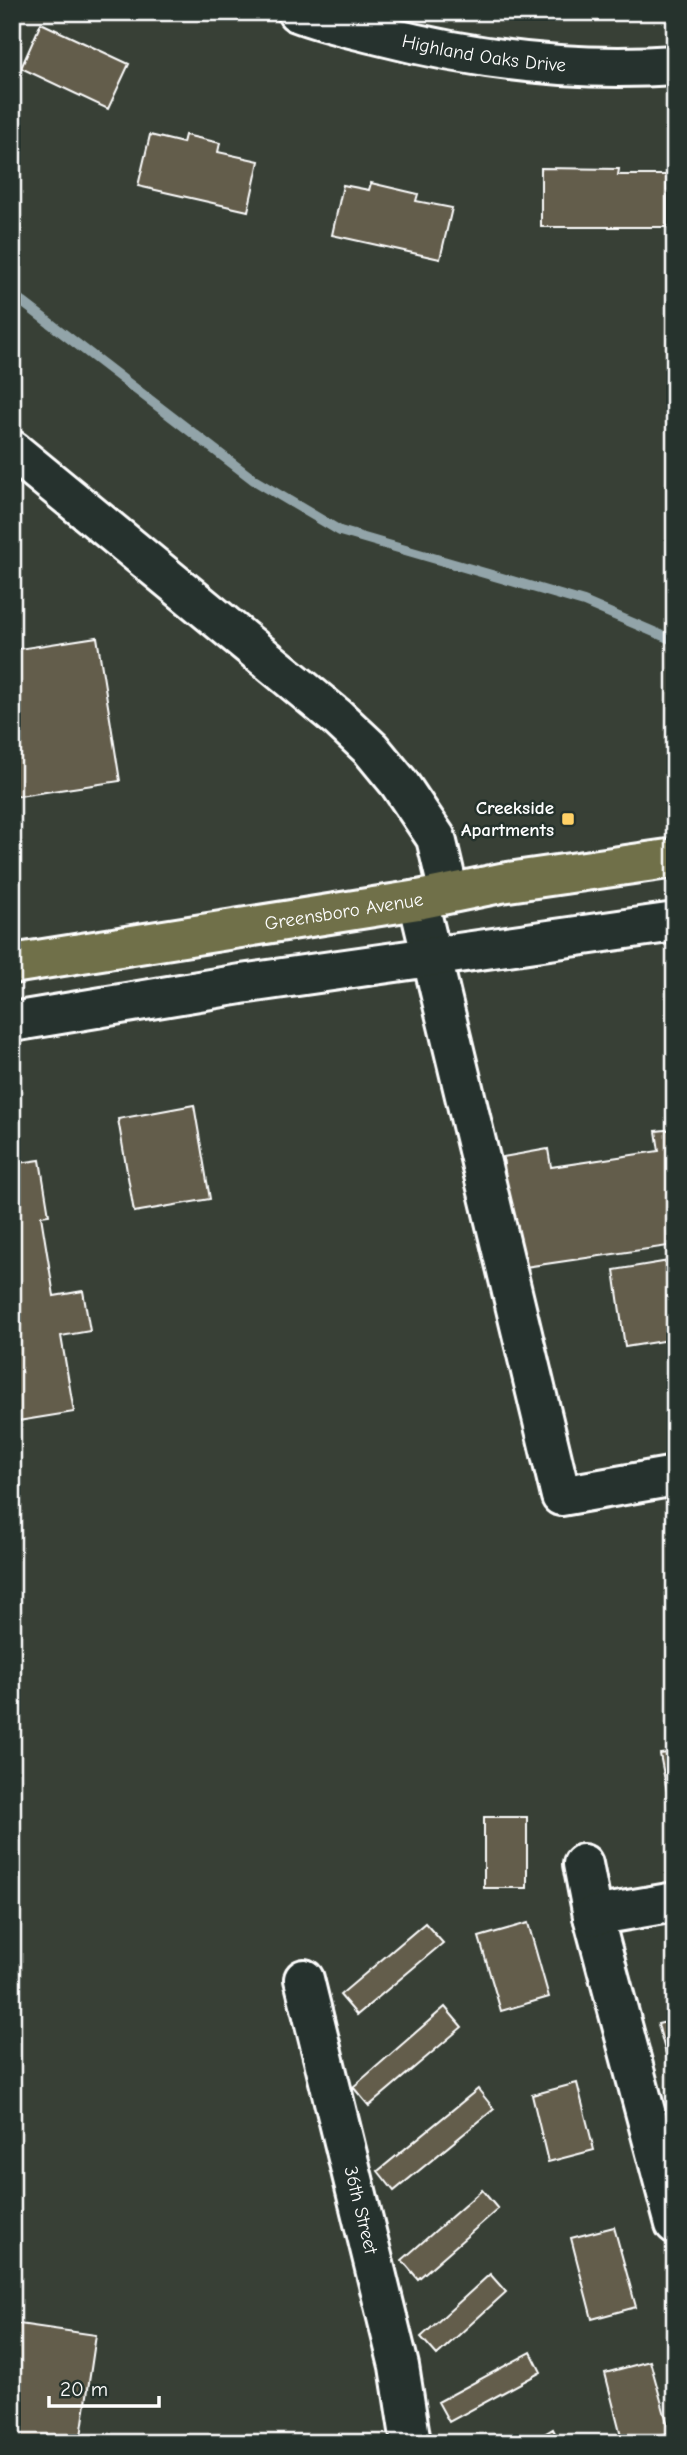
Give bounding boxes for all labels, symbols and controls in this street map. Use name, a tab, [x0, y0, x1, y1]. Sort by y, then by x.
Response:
street label: Highland Oaks Drive	[400, 30, 567, 76]
place label: Creekside Apartments	[461, 797, 554, 841]
marker: Creekside Apartments	[560, 811, 576, 827]
street label: Greensboro Avenue	[263, 888, 425, 935]
street label: 36th Street	[339, 2164, 382, 2257]
scale bar	[49, 2364, 159, 2408]
text: 20 m	[60, 2377, 108, 2401]

